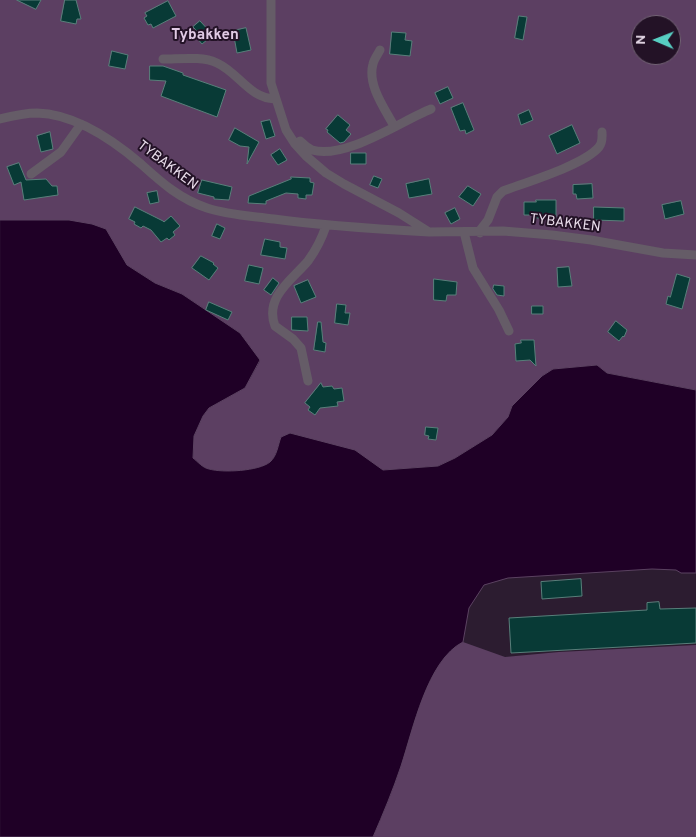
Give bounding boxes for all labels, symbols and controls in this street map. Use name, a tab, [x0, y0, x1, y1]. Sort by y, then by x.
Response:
north arrow	[631, 15, 681, 65]
district label: Tybakken	[171, 27, 239, 45]
text: N	[633, 35, 650, 45]
street label: TYBAKKEN	[133, 138, 201, 194]
street label: TYBAKKEN	[529, 211, 601, 237]

